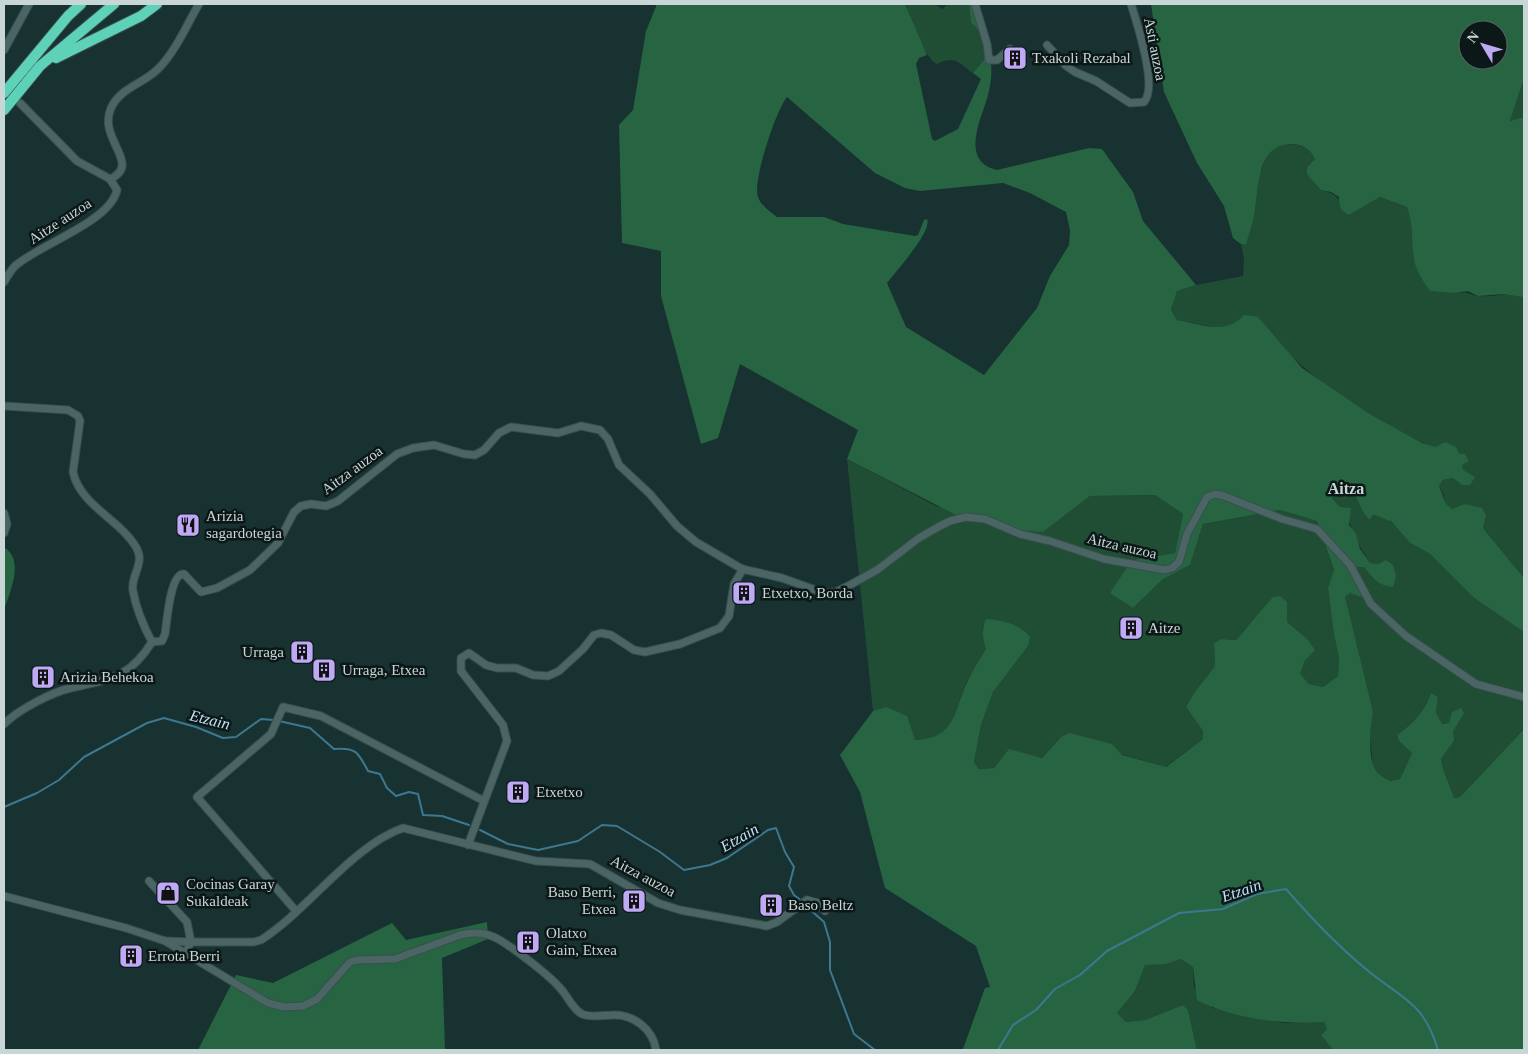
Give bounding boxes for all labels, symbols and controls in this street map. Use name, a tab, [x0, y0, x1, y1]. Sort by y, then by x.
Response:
street label: Asti auzoa	[1141, 16, 1169, 82]
north arrow	[1458, 20, 1508, 70]
text: N	[1464, 29, 1482, 46]
building icon: Txakoli Rezabal	[1002, 45, 1028, 71]
place label: Txakoli Rezabal	[1032, 50, 1131, 66]
street label: Aitze auzoa	[26, 195, 94, 247]
street label: Aitza auzoa	[318, 442, 386, 497]
district label: Aitza	[1328, 480, 1364, 497]
place label: Arizia sagardotegia	[206, 508, 282, 541]
restaurant icon: Arizia sagardotegia	[175, 512, 201, 538]
street label: Aitza auzoa	[1086, 530, 1159, 562]
building icon: Etxetxo, Borda	[731, 580, 757, 606]
place label: Etxetxo, Borda	[762, 585, 853, 601]
building icon: Aitze	[1118, 615, 1144, 641]
place label: Aitze	[1148, 620, 1181, 636]
building icon: Urraga	[289, 639, 315, 665]
place label: Urraga	[242, 644, 284, 660]
building icon: Urraga, Etxea	[311, 657, 337, 683]
place label: Urraga, Etxea	[342, 662, 426, 678]
building icon: Arizia Behekoa	[30, 664, 56, 690]
place label: Arizia Behekoa	[60, 669, 154, 685]
water label: Etzain	[187, 706, 232, 733]
building icon: Etxetxo	[505, 779, 531, 805]
place label: Etxetxo	[536, 784, 583, 800]
water label: Etzain	[716, 820, 761, 856]
street label: Aitza auzoa	[608, 852, 678, 900]
place label: Cocinas Garay Sukaldeak	[186, 876, 275, 909]
water label: Etzain	[1218, 876, 1263, 905]
shop icon: Cocinas Garay Sukaldeak	[155, 880, 181, 906]
place label: Baso Berri, Etxea	[548, 884, 616, 917]
building icon: Baso Berri, Etxea	[621, 888, 647, 914]
building icon: Baso Beltz	[758, 892, 784, 918]
place label: Baso Beltz	[788, 897, 854, 913]
place label: Olatxo Gain, Etxea	[546, 925, 617, 958]
building icon: Olatxo Gain, Etxea	[515, 929, 541, 955]
building icon: Errota Berri	[118, 943, 144, 969]
place label: Errota Berri	[148, 948, 220, 964]

